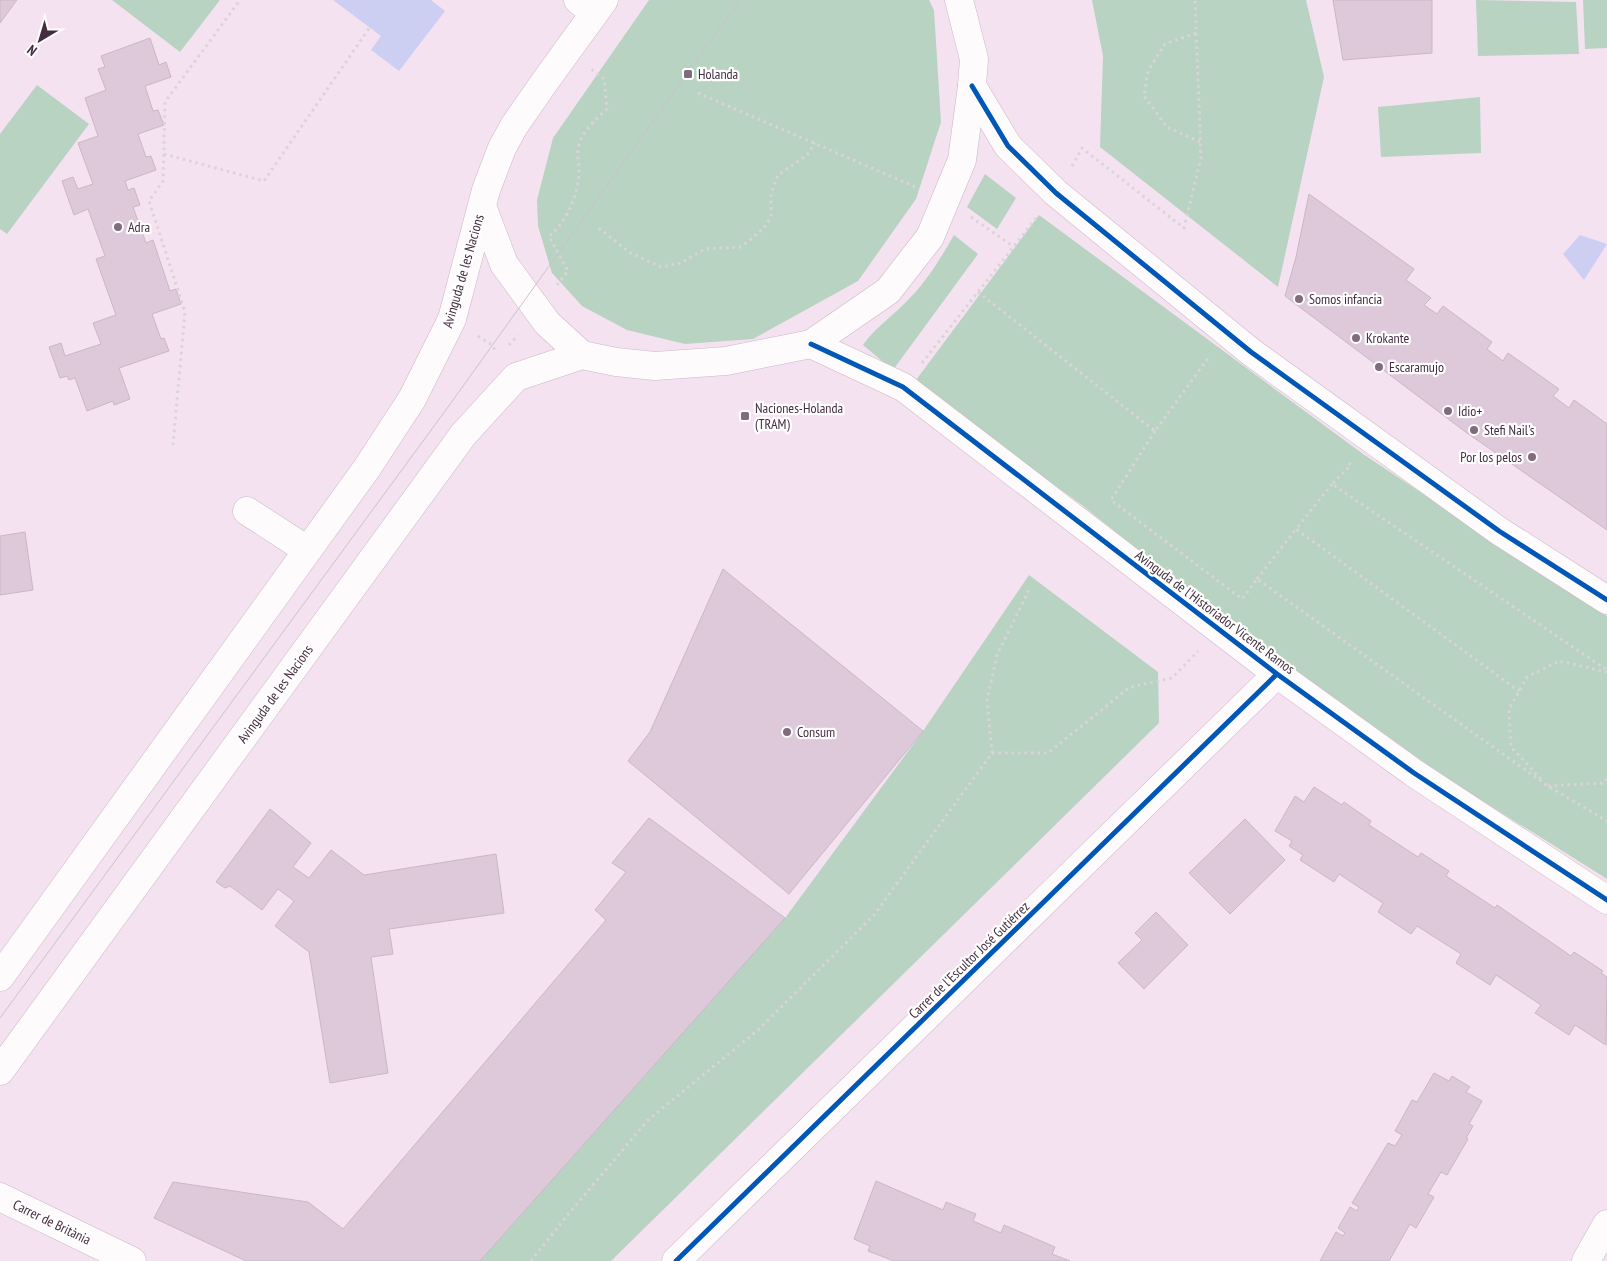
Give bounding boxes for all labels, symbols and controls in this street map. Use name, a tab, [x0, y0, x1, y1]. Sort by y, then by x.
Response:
north arrow	[15, 15, 65, 65]
text: N	[23, 41, 41, 60]
place label: Holanda	[698, 65, 738, 83]
marker: Holanda	[682, 68, 694, 80]
street label: Avinguda de les Nacions	[438, 212, 488, 330]
place label: Adra	[128, 218, 150, 236]
marker: Adra	[112, 221, 124, 233]
place label: Somos infancia	[1309, 290, 1382, 308]
marker: Somos infancia	[1293, 293, 1305, 305]
place label: Krokante	[1366, 329, 1409, 347]
marker: Krokante	[1350, 332, 1362, 344]
place label: Escaramujo	[1389, 358, 1444, 376]
marker: Escaramujo	[1373, 361, 1385, 373]
place label: Naciones-Holanda (TRAM)	[755, 399, 843, 433]
place label: Idio+	[1458, 402, 1482, 420]
marker: Idio+	[1442, 405, 1454, 417]
marker: Naciones-Holanda (TRAM)	[739, 410, 751, 422]
place label: Stefi Nail's	[1484, 421, 1535, 439]
marker: Stefi Nail's	[1468, 424, 1480, 436]
place label: Por los pelos	[1460, 448, 1522, 466]
marker: Por los pelos	[1526, 451, 1538, 463]
street label: Avinguda de l'Historiador Vicente Ramos	[1132, 546, 1299, 678]
street label: Avinguda de les Nacions	[233, 641, 317, 747]
place label: Consum	[797, 723, 835, 741]
marker: Consum	[781, 726, 793, 738]
street label: Carrer de l'Escultor José Gutiérrez	[905, 898, 1033, 1022]
street label: Carrer de Britània	[10, 1195, 94, 1249]

